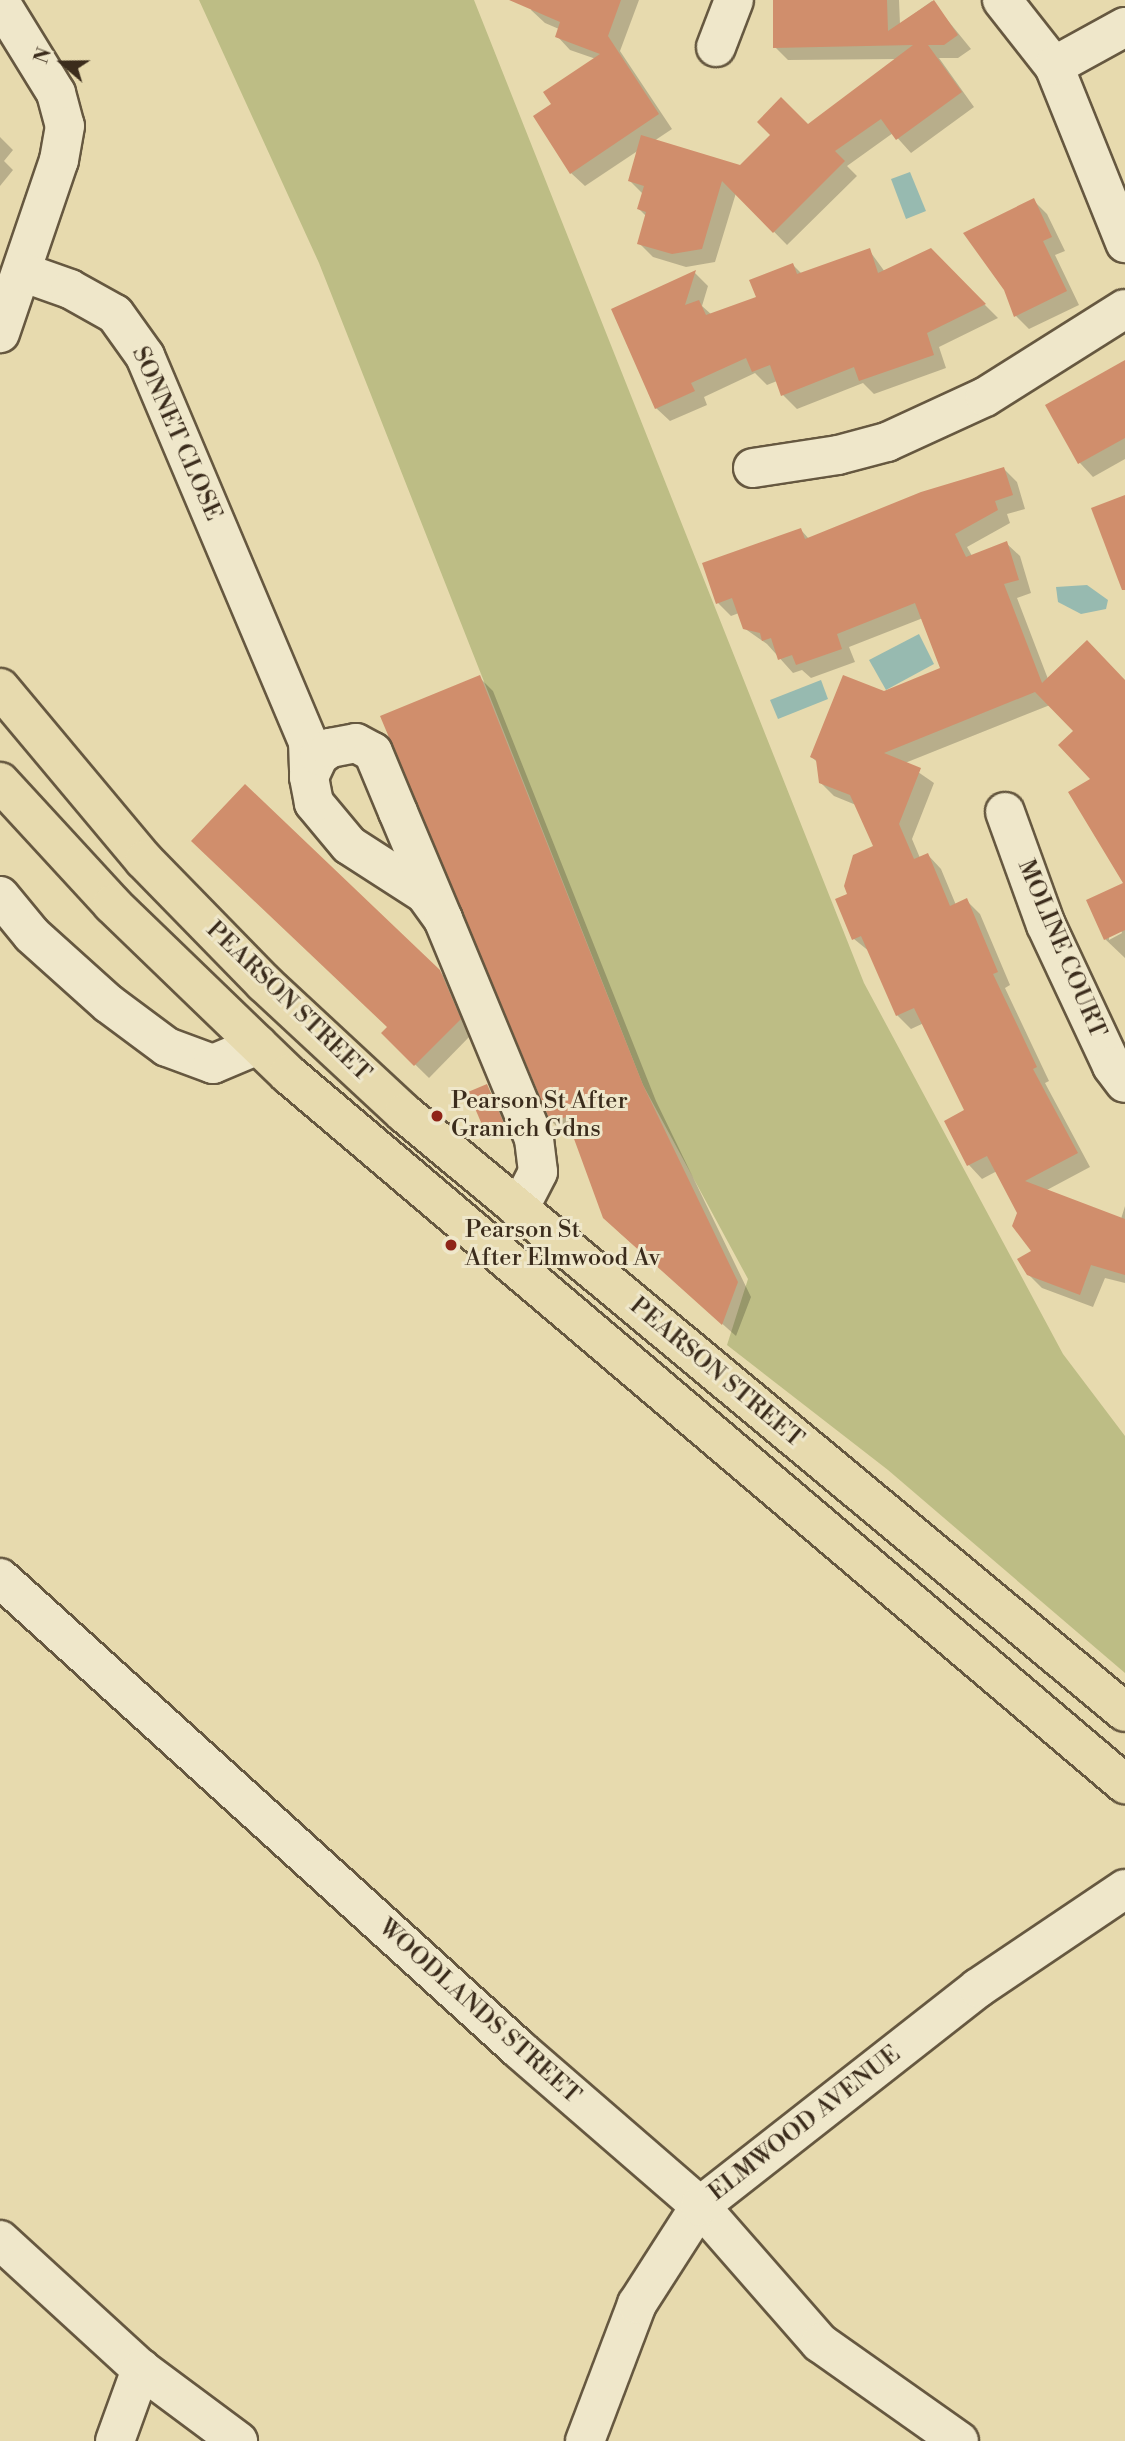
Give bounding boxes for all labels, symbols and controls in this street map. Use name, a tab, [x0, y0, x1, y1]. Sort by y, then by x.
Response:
north arrow	[28, 28, 98, 98]
text: N	[29, 45, 57, 67]
street label: SONNET CLOSE	[125, 343, 227, 525]
street label: MOLINE COURT	[1010, 856, 1112, 1042]
street label: PEARSON STREET	[200, 916, 376, 1088]
place label: Pearson St After Granich Gdns	[451, 1088, 628, 1144]
marker: Pearson St After Granich Gdns	[429, 1108, 445, 1124]
place label: Pearson St After Elmwood Av	[465, 1217, 660, 1273]
marker: Pearson St After Elmwood Av	[443, 1237, 459, 1253]
street label: PEARSON STREET	[623, 1292, 809, 1454]
street label: WOODLANDS STREET	[372, 1914, 586, 2110]
street label: ELMWOOD AVENUE	[704, 2040, 906, 2208]

